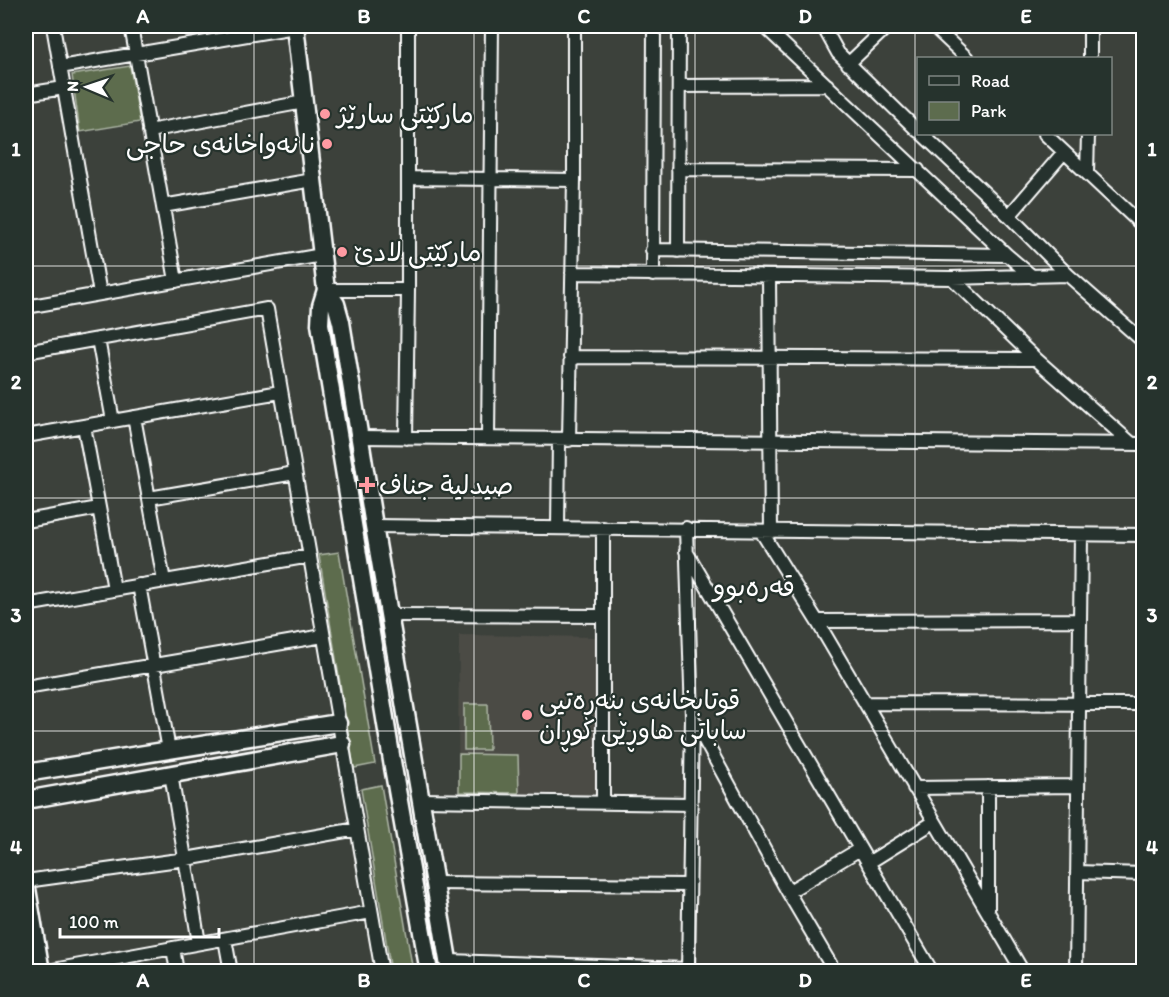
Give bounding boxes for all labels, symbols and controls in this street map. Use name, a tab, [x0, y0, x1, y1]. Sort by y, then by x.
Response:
text: A	[136, 4, 150, 28]
text: B	[358, 4, 371, 28]
text: C	[578, 4, 591, 28]
text: D	[798, 4, 812, 28]
text: E	[1020, 4, 1032, 28]
north arrow	[57, 57, 117, 117]
legend	[917, 57, 1112, 135]
text: Road	[971, 70, 1010, 92]
text: N	[63, 81, 82, 92]
place label: مارکێتی سارێژ	[335, 98, 474, 131]
text: Park	[971, 100, 1006, 122]
marker: مارکێتی سارێژ	[318, 107, 332, 121]
place label: نانەواخانەی حاجی	[126, 128, 315, 161]
text: 1	[11, 137, 21, 161]
marker: نانەواخانەی حاجی	[320, 137, 334, 151]
text: 1	[1147, 137, 1157, 161]
place label: ماركێتی لادێ	[354, 236, 482, 269]
marker: ماركێتی لادێ	[335, 245, 349, 259]
text: 2	[11, 370, 22, 394]
text: 2	[1147, 370, 1158, 394]
place label: صيدلية جناف	[379, 469, 514, 501]
marker: صيدلية جناف	[360, 478, 374, 492]
district label: قەرەبوو	[711, 570, 795, 603]
text: 3	[11, 603, 22, 627]
text: 3	[1147, 603, 1158, 627]
place label: قوتابخانەی بنەڕەتیی ساباتی هاوڕێی کوڕان	[539, 684, 747, 752]
marker: قوتابخانەی بنەڕەتیی ساباتی هاوڕێی کوڕان	[520, 708, 534, 722]
text: 4	[10, 835, 22, 859]
text: 4	[1146, 835, 1158, 859]
scale bar	[60, 901, 219, 939]
text: 100 m	[69, 911, 119, 933]
text: A	[136, 968, 150, 992]
text: B	[358, 968, 371, 992]
text: C	[578, 968, 591, 992]
text: D	[798, 968, 812, 992]
text: E	[1020, 968, 1032, 992]

